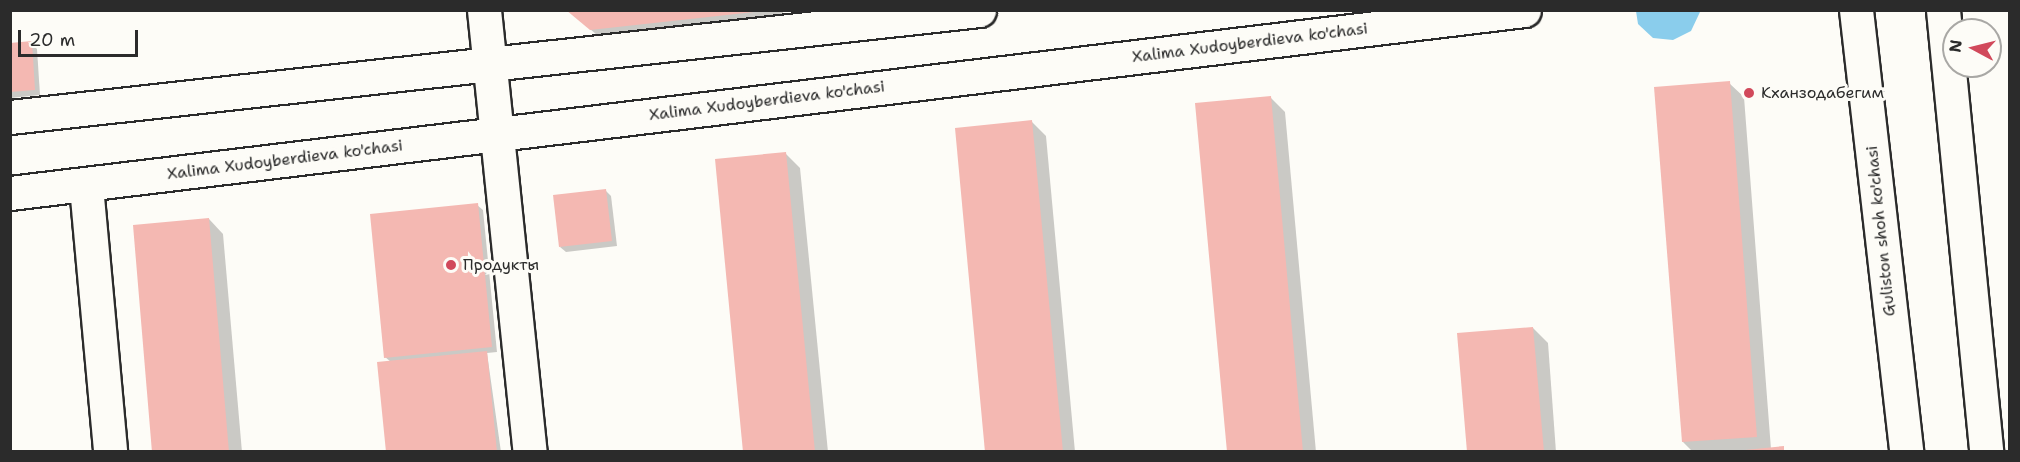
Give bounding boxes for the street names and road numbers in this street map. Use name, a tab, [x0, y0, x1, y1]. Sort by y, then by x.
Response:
street label: Xalima Xudoyberdieva ko'chasi	[1131, 19, 1369, 67]
street label: Xalima Xudoyberdieva ko'chasi	[648, 77, 886, 125]
street label: Xalima Xudoyberdieva ko'chasi	[166, 136, 404, 184]
street label: Guliston shoh ko'chasi	[1862, 145, 1900, 317]

